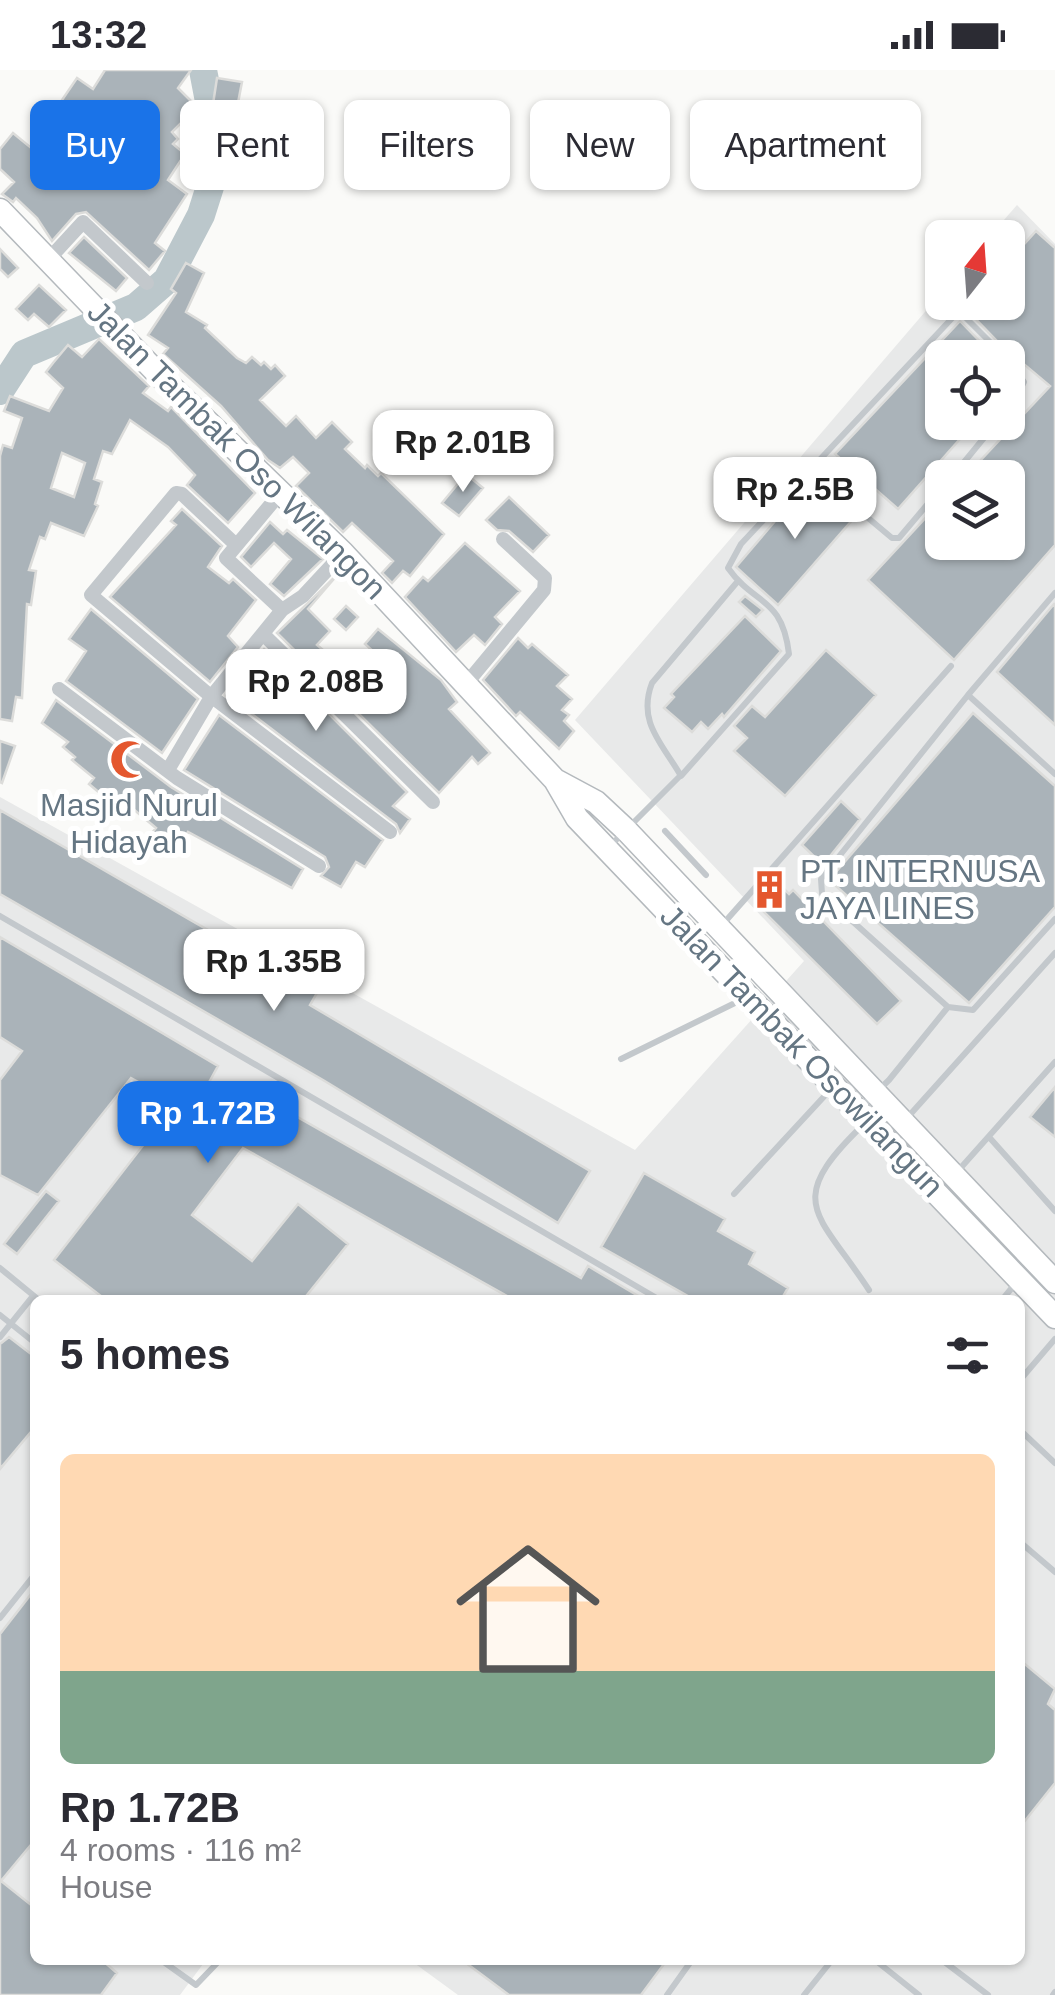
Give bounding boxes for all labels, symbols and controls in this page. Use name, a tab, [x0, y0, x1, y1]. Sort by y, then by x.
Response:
text: 13:32	[50, 14, 147, 56]
chip: Buy	[30, 100, 160, 190]
chip: Rent	[180, 100, 324, 190]
chip: Filters	[344, 100, 510, 190]
chip: New	[530, 100, 670, 190]
chip: Apartment	[690, 100, 921, 190]
north arrow	[925, 220, 1025, 320]
map controls	[925, 220, 1025, 560]
street label: Jalan Tambak Oso Wilangon	[80, 293, 394, 607]
button: locate	[925, 340, 1025, 440]
pin: Rp 2.01B	[360, 410, 566, 495]
text: Rp 2.01B	[395, 424, 531, 460]
pin: Rp 2.5B	[703, 457, 887, 542]
button: layers	[925, 460, 1025, 560]
text: Rp 2.5B	[735, 471, 855, 507]
pin: Rp 2.08B	[213, 649, 419, 734]
text: Rp 2.08B	[248, 663, 384, 699]
mosque icon: Masjid Nurul Hidayah	[108, 739, 150, 781]
place label: Masjid Nurul Hidayah	[40, 787, 218, 860]
place label: PT. INTERNUSA JAYA LINES	[800, 853, 1041, 926]
building icon: PT. INTERNUSA JAYA LINES	[749, 868, 791, 910]
street label: Jalan Tambak Osowilangun	[653, 898, 951, 1204]
pin: Rp 1.35B	[171, 929, 377, 1014]
text: Rp 1.35B	[206, 943, 342, 979]
pin: Rp 1.72B	[105, 1081, 311, 1166]
text: Rp 1.72B	[140, 1095, 276, 1131]
icon: filters	[940, 1328, 995, 1383]
text: 5 homes	[60, 1331, 230, 1378]
icon: home	[438, 1519, 618, 1699]
text: Rp 1.72B	[60, 1784, 240, 1831]
text: 4 rooms · 116 m²	[60, 1832, 301, 1868]
text: House	[60, 1869, 153, 1905]

